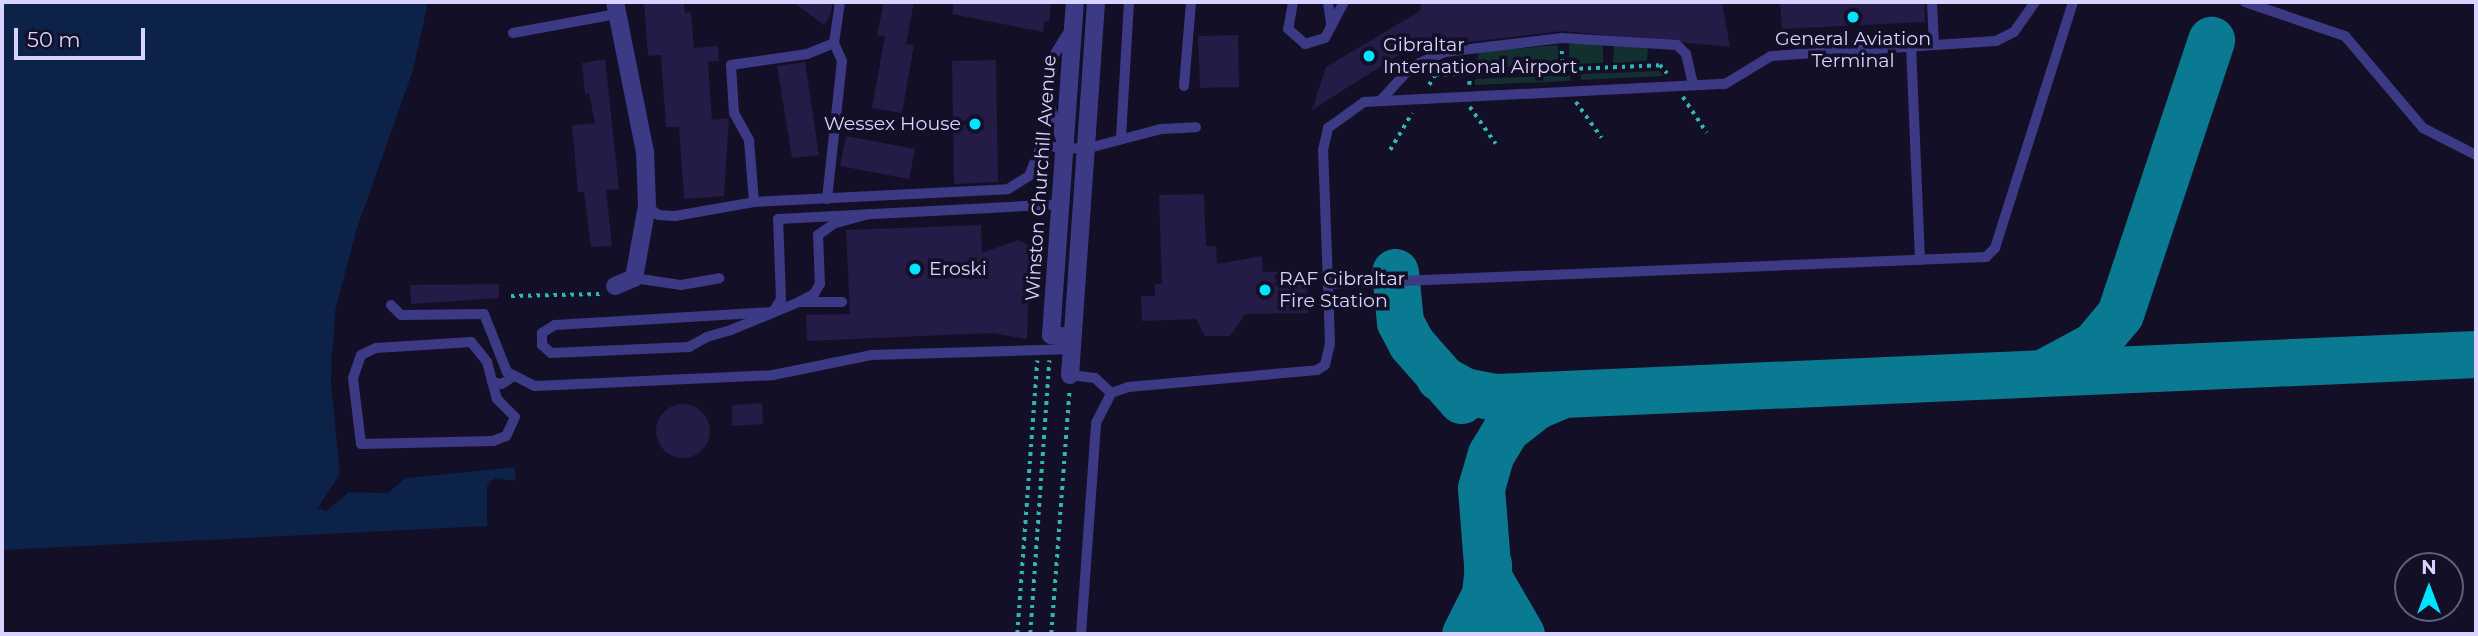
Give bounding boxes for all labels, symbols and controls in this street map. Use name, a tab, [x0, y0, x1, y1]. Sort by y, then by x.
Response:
marker: General Aviation Terminal	[1845, 9, 1861, 25]
scale bar	[18, 14, 149, 58]
text: 50 m	[27, 27, 81, 52]
place label: General Aviation Terminal	[1775, 28, 1931, 72]
place label: Gibraltar International Airport	[1383, 34, 1577, 78]
marker: Gibraltar International Airport	[1361, 48, 1377, 64]
street label: Winston Churchill Avenue	[1021, 54, 1061, 302]
place label: Wessex House	[824, 113, 961, 135]
marker: Wessex House	[967, 116, 983, 132]
place label: Eroski	[929, 258, 987, 280]
marker: Eroski	[907, 261, 923, 277]
place label: RAF Gibraltar Fire Station	[1279, 268, 1405, 312]
marker: RAF Gibraltar Fire Station	[1257, 282, 1273, 298]
north arrow	[2394, 552, 2464, 622]
text: N	[2421, 556, 2437, 579]

